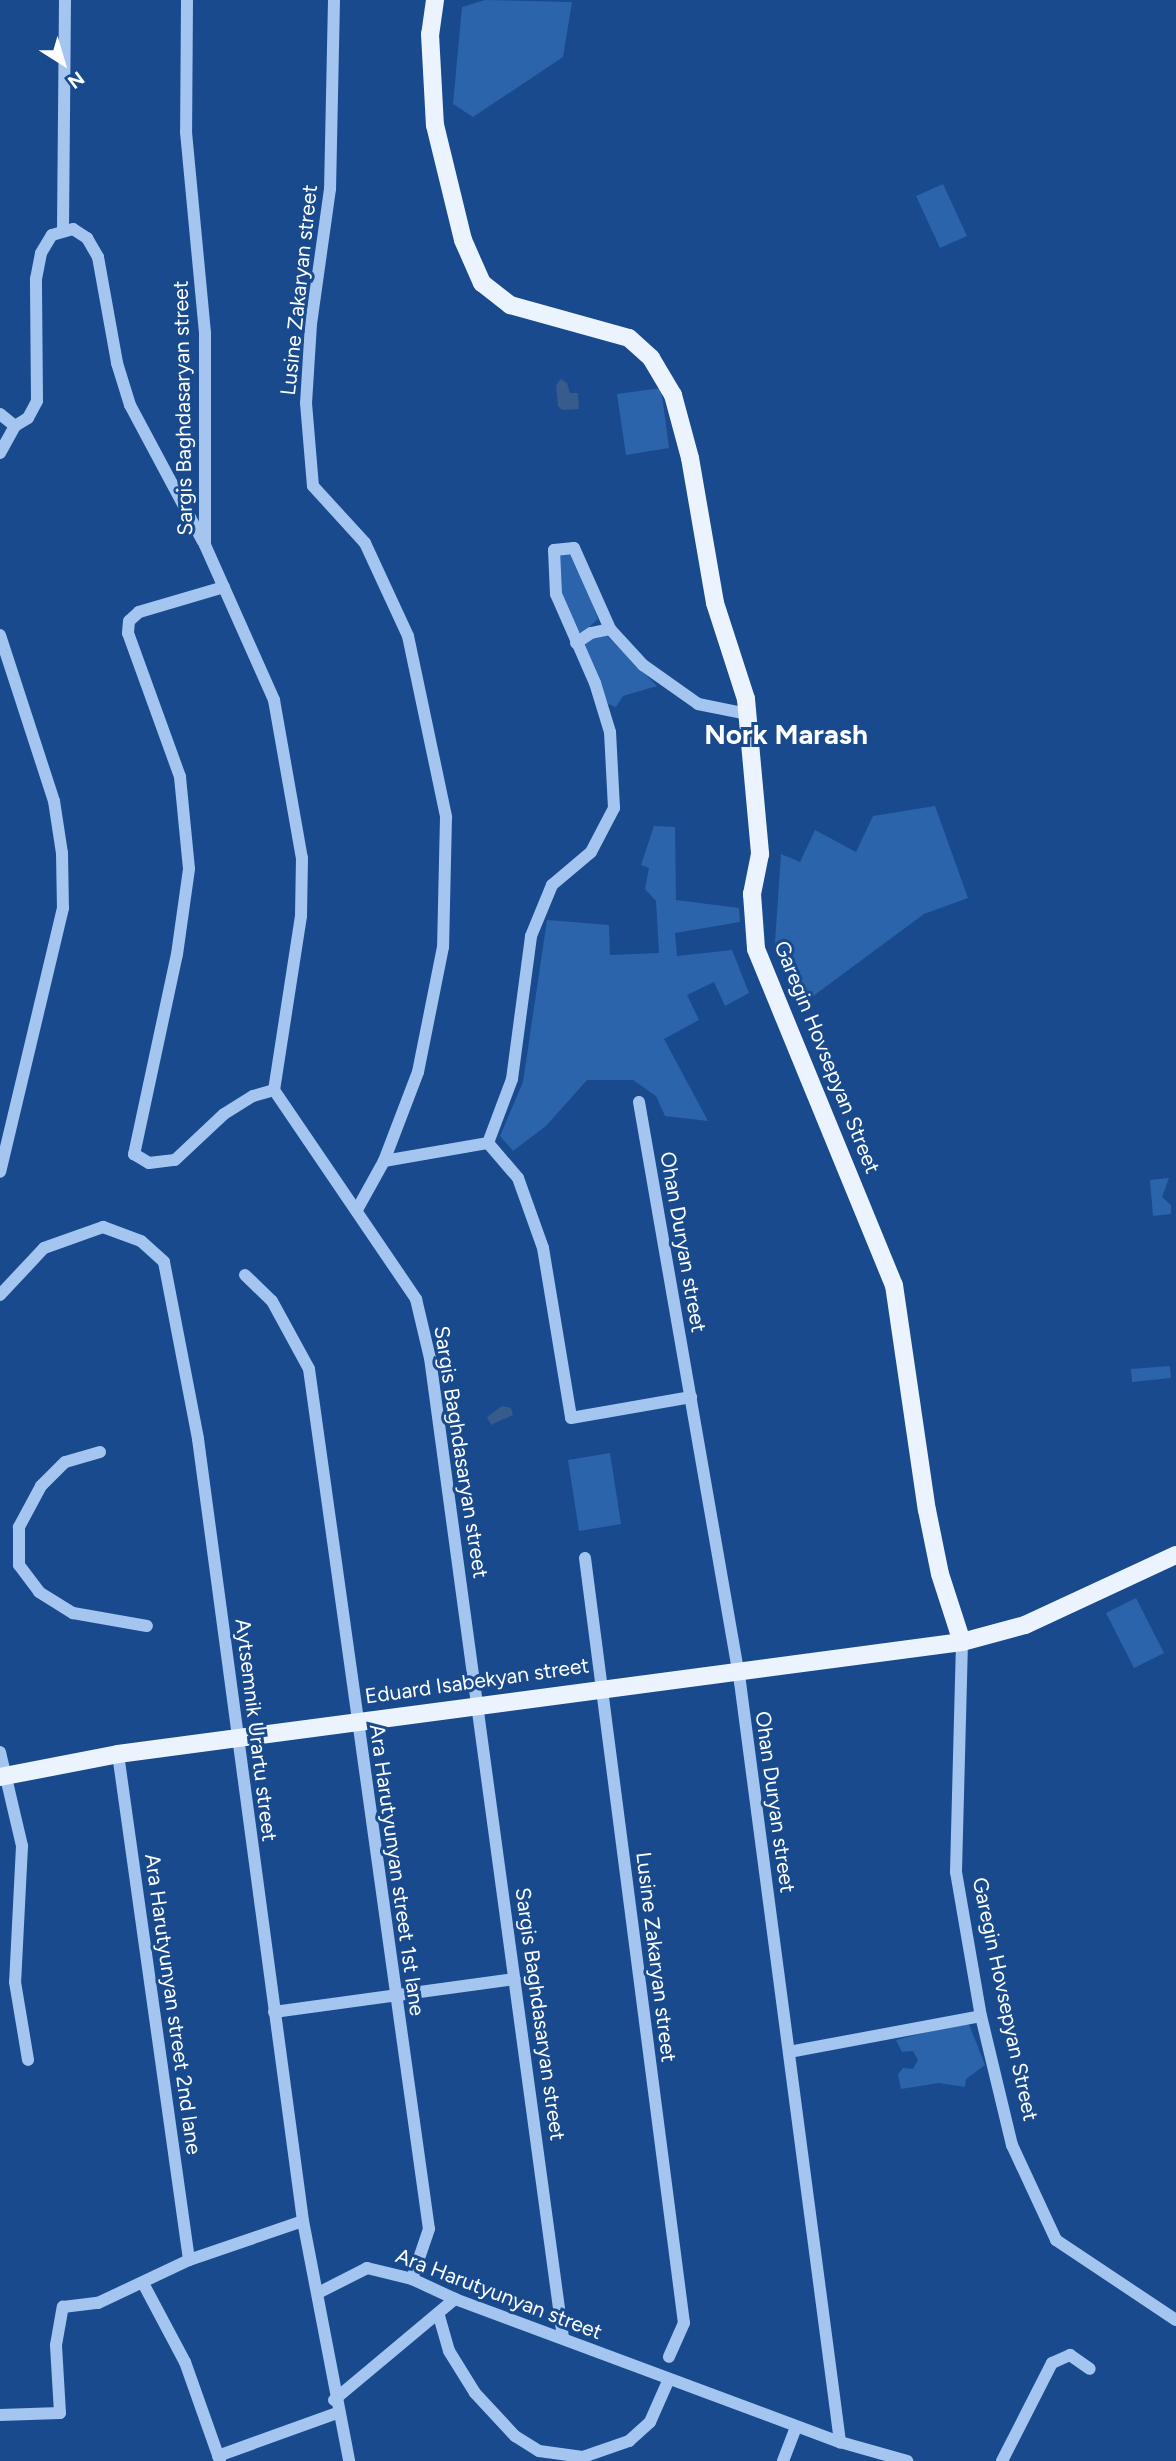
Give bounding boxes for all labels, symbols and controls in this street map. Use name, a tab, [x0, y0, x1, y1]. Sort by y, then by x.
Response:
north arrow	[28, 28, 98, 98]
text: N	[63, 67, 89, 94]
street label: Lusine Zakaryan street	[275, 183, 323, 397]
street label: Sargis Baghdasaryan street	[168, 280, 198, 536]
district label: Nork Marash	[704, 717, 868, 751]
street label: Garegin Hovsepyan Street	[769, 937, 885, 1177]
street label: Ohan Duryan street	[655, 1150, 711, 1334]
street label: Sargis Baghdasaryan street	[429, 1324, 493, 1580]
street label: Aytsemnik Urartu street	[230, 1617, 282, 1843]
street label: Eduard Isabekyan street	[363, 1653, 591, 1709]
street label: Ohan Duryan street	[750, 1710, 800, 1894]
street label: Ara Harutyunyan street 1st lane	[364, 1723, 430, 2017]
street label: Lusine Zakaryan street	[631, 1850, 681, 2064]
street label: Ara Harutyunyan street 2nd lane	[139, 1852, 207, 2156]
street label: Garegin Hovsepyan Street	[967, 1875, 1043, 2123]
street label: Sargis Baghdasaryan street	[510, 1886, 570, 2142]
street label: Ara Harutyunyan street	[392, 2243, 606, 2345]

